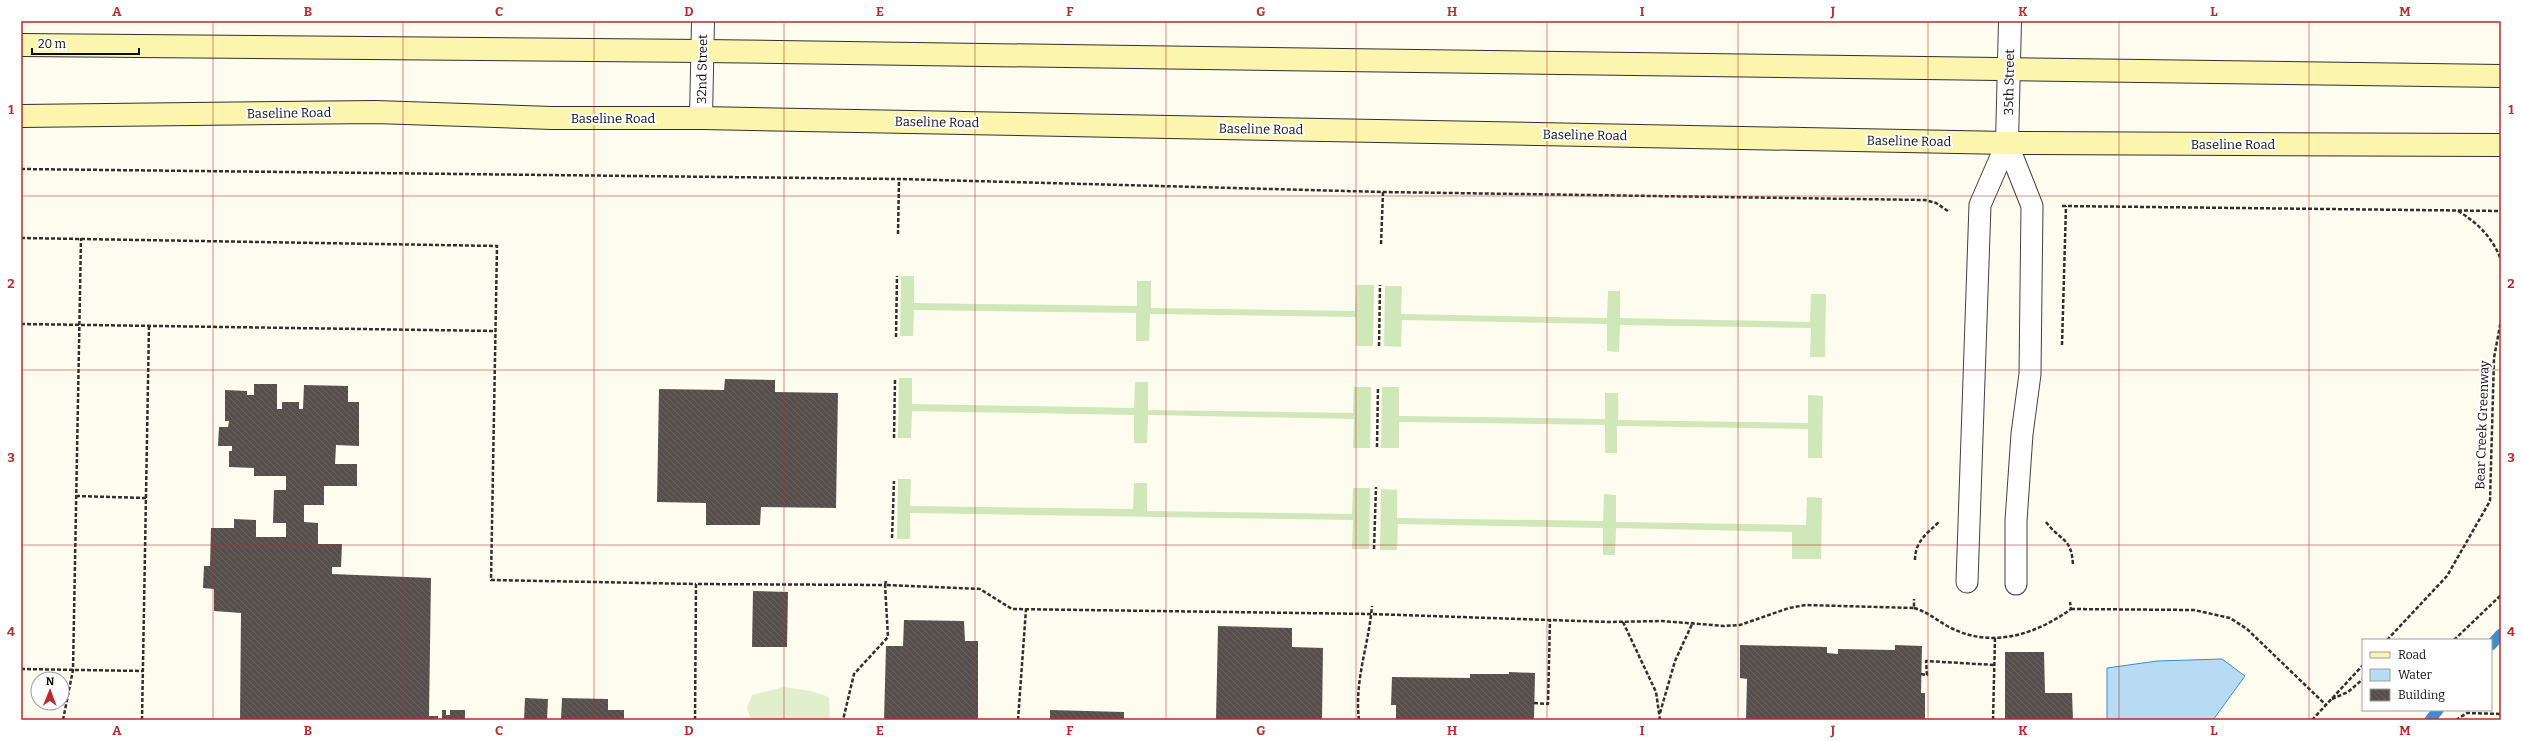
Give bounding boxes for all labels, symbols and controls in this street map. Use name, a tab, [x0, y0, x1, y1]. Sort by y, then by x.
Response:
text: A	[112, 4, 122, 19]
text: B	[304, 4, 312, 19]
text: C	[495, 4, 503, 19]
text: D	[684, 4, 694, 19]
text: E	[876, 4, 884, 19]
text: F	[1066, 4, 1074, 19]
text: G	[1256, 4, 1266, 19]
text: H	[1447, 4, 1457, 19]
text: I	[1640, 4, 1645, 19]
text: J	[1830, 4, 1836, 19]
text: K	[2018, 4, 2028, 19]
text: L	[2210, 4, 2218, 19]
text: M	[2399, 4, 2411, 19]
scale bar	[32, 30, 139, 56]
street label: 32nd Street	[694, 34, 710, 104]
text: 20 m	[38, 37, 67, 51]
street label: 35th Street	[2001, 48, 2017, 115]
text: 1	[8, 102, 14, 117]
text: 1	[2508, 102, 2514, 117]
street label: Baseline Road	[247, 105, 332, 121]
street label: Baseline Road	[571, 111, 656, 126]
street label: Baseline Road	[895, 114, 980, 130]
street label: Baseline Road	[1219, 121, 1304, 137]
street label: Baseline Road	[1543, 127, 1628, 143]
street label: Baseline Road	[1867, 133, 1952, 149]
street label: Baseline Road	[2191, 137, 2276, 152]
text: 2	[7, 276, 15, 291]
text: 2	[2507, 276, 2515, 291]
street label: Bear Creek Greenway	[2472, 360, 2492, 490]
text: 3	[7, 450, 15, 465]
text: 3	[2507, 450, 2515, 465]
text: 4	[7, 624, 15, 639]
text: 4	[2507, 624, 2515, 639]
legend	[2362, 639, 2492, 711]
text: Road	[2398, 648, 2426, 662]
text: Water	[2398, 668, 2433, 682]
north arrow	[30, 671, 70, 711]
text: N	[46, 675, 55, 688]
text: Building	[2398, 688, 2445, 702]
text: A	[112, 723, 122, 738]
text: B	[304, 723, 312, 738]
text: C	[495, 723, 503, 738]
text: D	[684, 723, 694, 738]
text: E	[876, 723, 884, 738]
text: F	[1066, 723, 1074, 738]
text: G	[1256, 723, 1266, 738]
text: H	[1447, 723, 1457, 738]
text: I	[1640, 723, 1645, 738]
text: J	[1830, 723, 1836, 738]
text: K	[2018, 723, 2028, 738]
text: L	[2210, 723, 2218, 738]
text: M	[2399, 723, 2411, 738]

